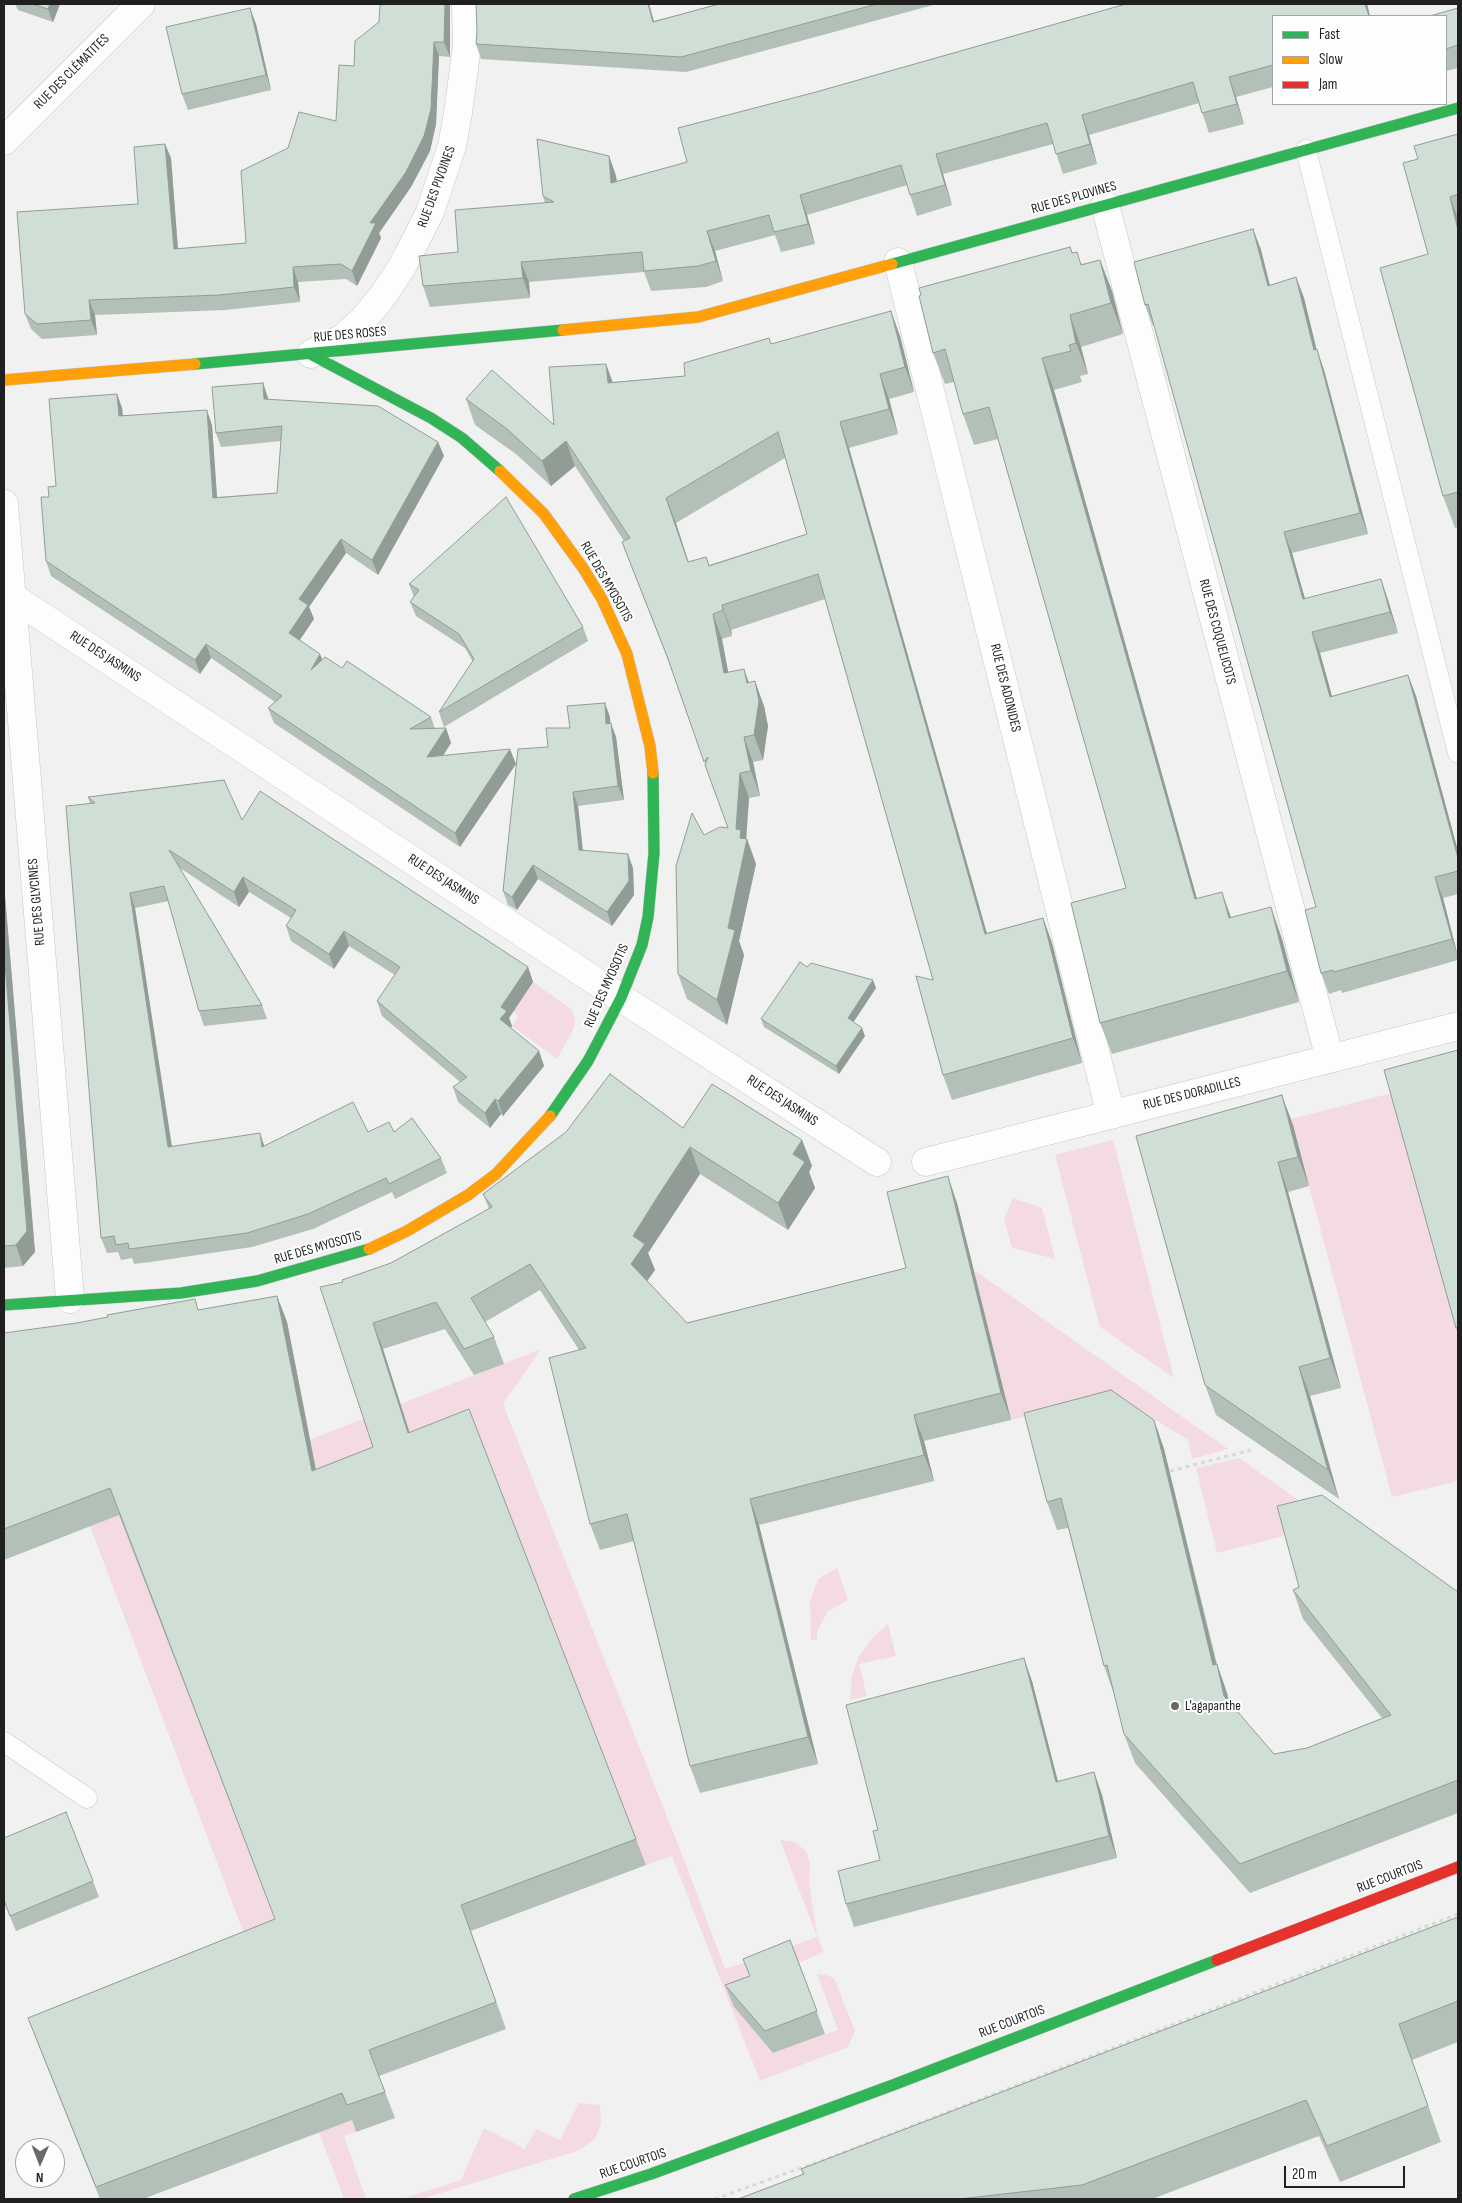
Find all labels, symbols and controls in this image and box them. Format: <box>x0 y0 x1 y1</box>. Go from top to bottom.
legend <box>1272 15 1447 105</box>
text: Fast <box>1319 25 1340 44</box>
street label: RUE DES CLÉMATITES <box>31 31 113 113</box>
text: Slow <box>1319 50 1343 69</box>
text: Jam <box>1319 75 1337 94</box>
street label: RUE DES PIVOINES <box>414 144 460 230</box>
street label: RUE DES PLOVINES <box>1029 178 1119 218</box>
street label: RUE DES ROSES <box>313 323 387 347</box>
street label: RUE DES MYOSOTIS <box>576 539 636 625</box>
street label: RUE DES COQUELICOTS <box>1195 577 1239 687</box>
street label: RUE DES JASMINS <box>66 628 144 686</box>
street label: RUE DES ADONIDES <box>986 642 1024 734</box>
street label: RUE DES JASMINS <box>404 851 482 909</box>
street label: RUE DES GLYCINES <box>25 858 49 946</box>
street label: RUE DES MYOSOTIS <box>581 941 633 1031</box>
street label: RUE DES JASMINS <box>743 1072 821 1130</box>
street label: RUE DES DORADILLES <box>1141 1074 1243 1114</box>
street label: RUE DES MYOSOTIS <box>272 1228 364 1268</box>
place label: L'agapanthe <box>1185 1698 1241 1714</box>
marker: L'agapanthe <box>1169 1700 1181 1712</box>
street label: RUE COURTOIS <box>1355 1857 1425 1897</box>
street label: RUE COURTOIS <box>977 2002 1047 2042</box>
north arrow <box>15 2138 65 2188</box>
street label: RUE COURTOIS <box>598 2145 668 2183</box>
scale bar <box>1287 2156 1408 2188</box>
text: 20 m <box>1292 2165 1317 2184</box>
text: N <box>36 2169 44 2186</box>

